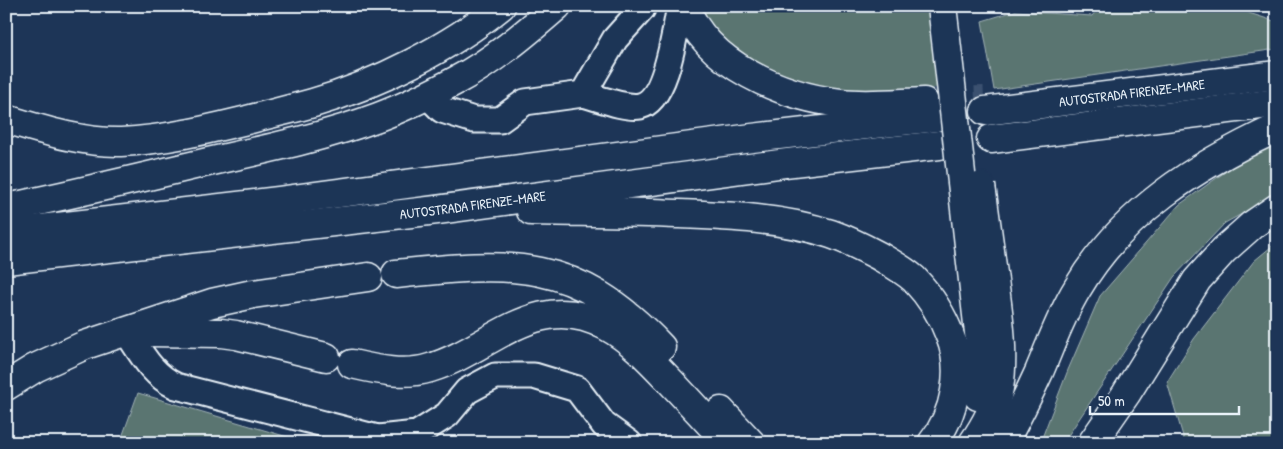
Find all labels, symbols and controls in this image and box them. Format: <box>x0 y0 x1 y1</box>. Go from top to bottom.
street label: AUTOSTRADA FIRENZE-MARE <box>1058 74 1206 111</box>
street label: AUTOSTRADA FIRENZE-MARE <box>399 185 547 223</box>
scale bar <box>1090 384 1239 416</box>
text: 50 m <box>1098 390 1125 411</box>

